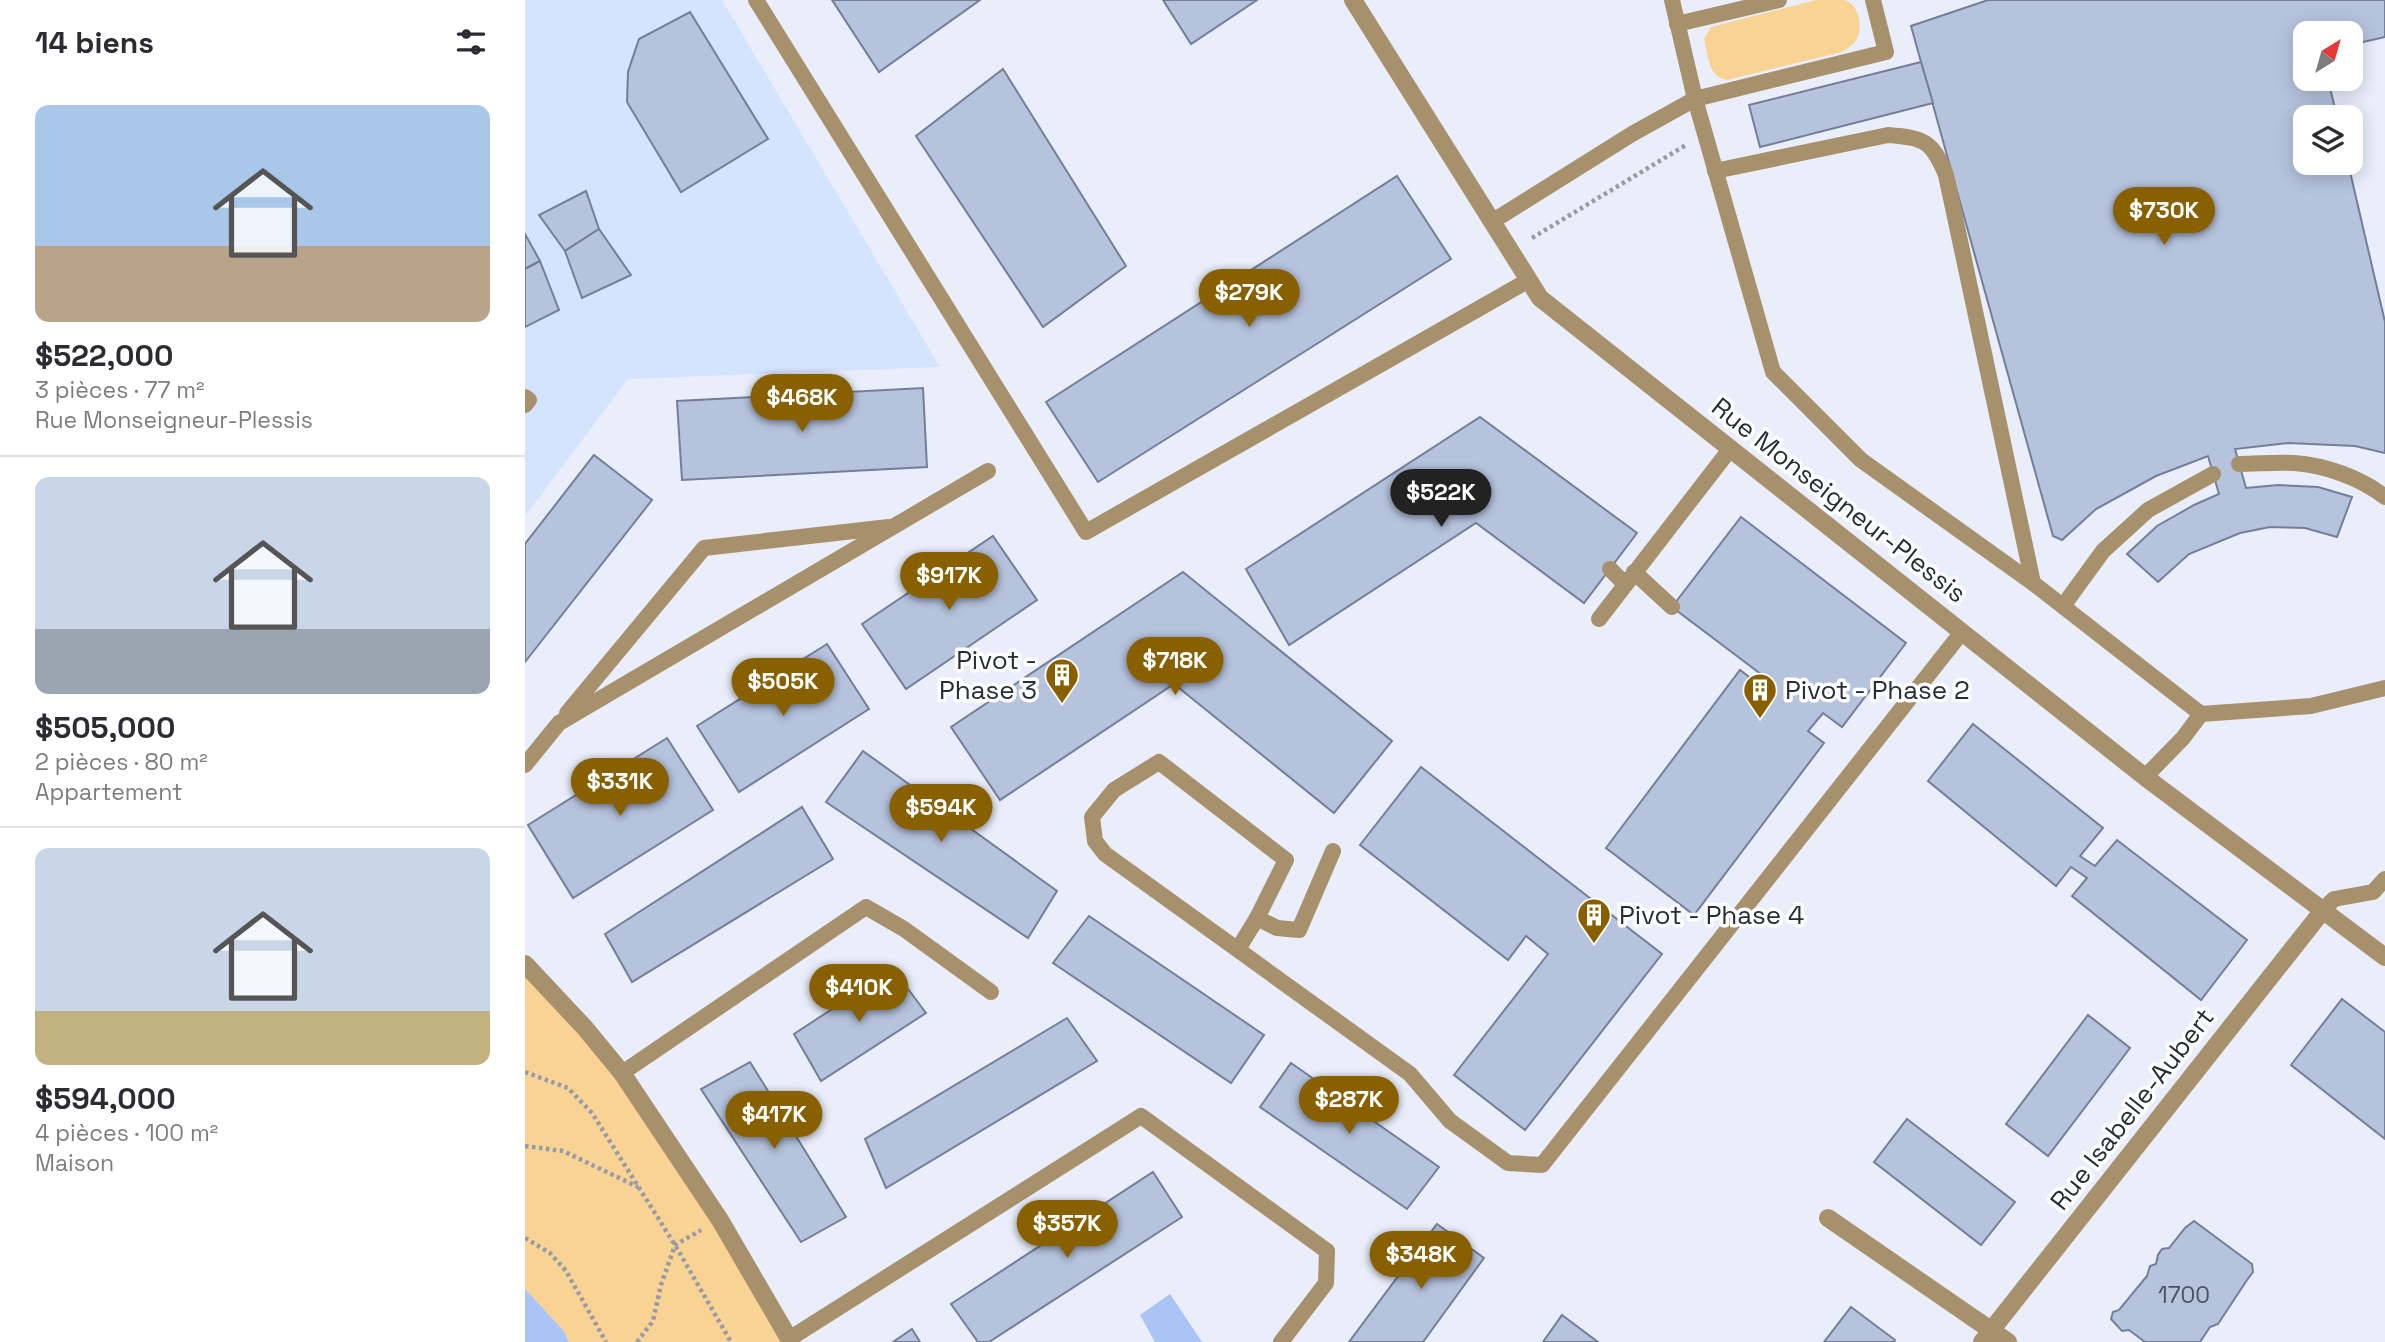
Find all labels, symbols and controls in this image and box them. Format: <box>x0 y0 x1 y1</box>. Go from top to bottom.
north arrow <box>2293 21 2363 91</box>
map controls <box>2293 21 2363 175</box>
text: 14 biens <box>35 23 154 62</box>
icon: filters <box>452 23 490 61</box>
button: layers <box>2293 105 2363 175</box>
icon: home <box>200 150 326 276</box>
pin: $730K <box>2115 188 2213 247</box>
text: $730K <box>2129 195 2199 225</box>
pin: $279K <box>1200 270 1298 329</box>
text: $279K <box>1215 277 1283 307</box>
text: $522,000 <box>35 336 173 375</box>
pin: $468K <box>753 374 851 434</box>
text: 3 pièces · 77 m² <box>35 375 205 405</box>
text: $468K <box>767 382 837 412</box>
street label: Rue Monseigneur-Plessis <box>1705 390 1973 610</box>
text: Rue Monseigneur-Plessis <box>35 405 313 435</box>
pin: $522K <box>1392 470 1490 529</box>
text: $522K <box>1406 477 1476 507</box>
icon: home <box>200 522 326 648</box>
pin: $917K <box>900 552 998 612</box>
text: $917K <box>916 560 982 590</box>
pin: $718K <box>1126 638 1224 697</box>
place label: Pivot - Phase 3 <box>939 643 1037 707</box>
text: $718K <box>1142 645 1208 675</box>
building icon: Pivot - Phase 3 <box>1043 656 1081 705</box>
pin: $505K <box>734 658 832 718</box>
text: $505K <box>748 666 818 696</box>
building icon: Pivot - Phase 2 <box>1741 671 1779 720</box>
place label: Pivot - Phase 2 <box>1785 673 1970 707</box>
text: $505,000 <box>35 708 175 747</box>
text: 2 pièces · 80 m² <box>35 747 208 777</box>
pin: $331K <box>571 758 669 818</box>
text: $331K <box>587 766 653 796</box>
text: Appartement <box>35 777 183 807</box>
pin: $594K <box>892 784 990 844</box>
text: $594K <box>906 792 976 822</box>
icon: home <box>200 893 326 1019</box>
building icon: Pivot - Phase 4 <box>1575 896 1613 945</box>
place label: Pivot - Phase 4 <box>1619 898 1804 932</box>
pin: $410K <box>810 964 908 1024</box>
text: $410K <box>825 972 893 1002</box>
street label: Rue Isabelle-Aubert <box>2042 1001 2222 1217</box>
pin: $287K <box>1300 1076 1398 1136</box>
text: $594,000 <box>35 1079 176 1118</box>
text: $287K <box>1315 1084 1383 1114</box>
pin: $417K <box>725 1092 823 1151</box>
text: $417K <box>741 1099 807 1129</box>
text: 4 pièces · 100 m² <box>35 1118 218 1148</box>
text: Maison <box>35 1148 114 1178</box>
pin: $357K <box>1018 1200 1116 1260</box>
text: $357K <box>1033 1208 1101 1238</box>
pin: $348K <box>1372 1232 1470 1291</box>
text: $348K <box>1386 1239 1456 1269</box>
house number: 1700 <box>2158 1280 2210 1310</box>

